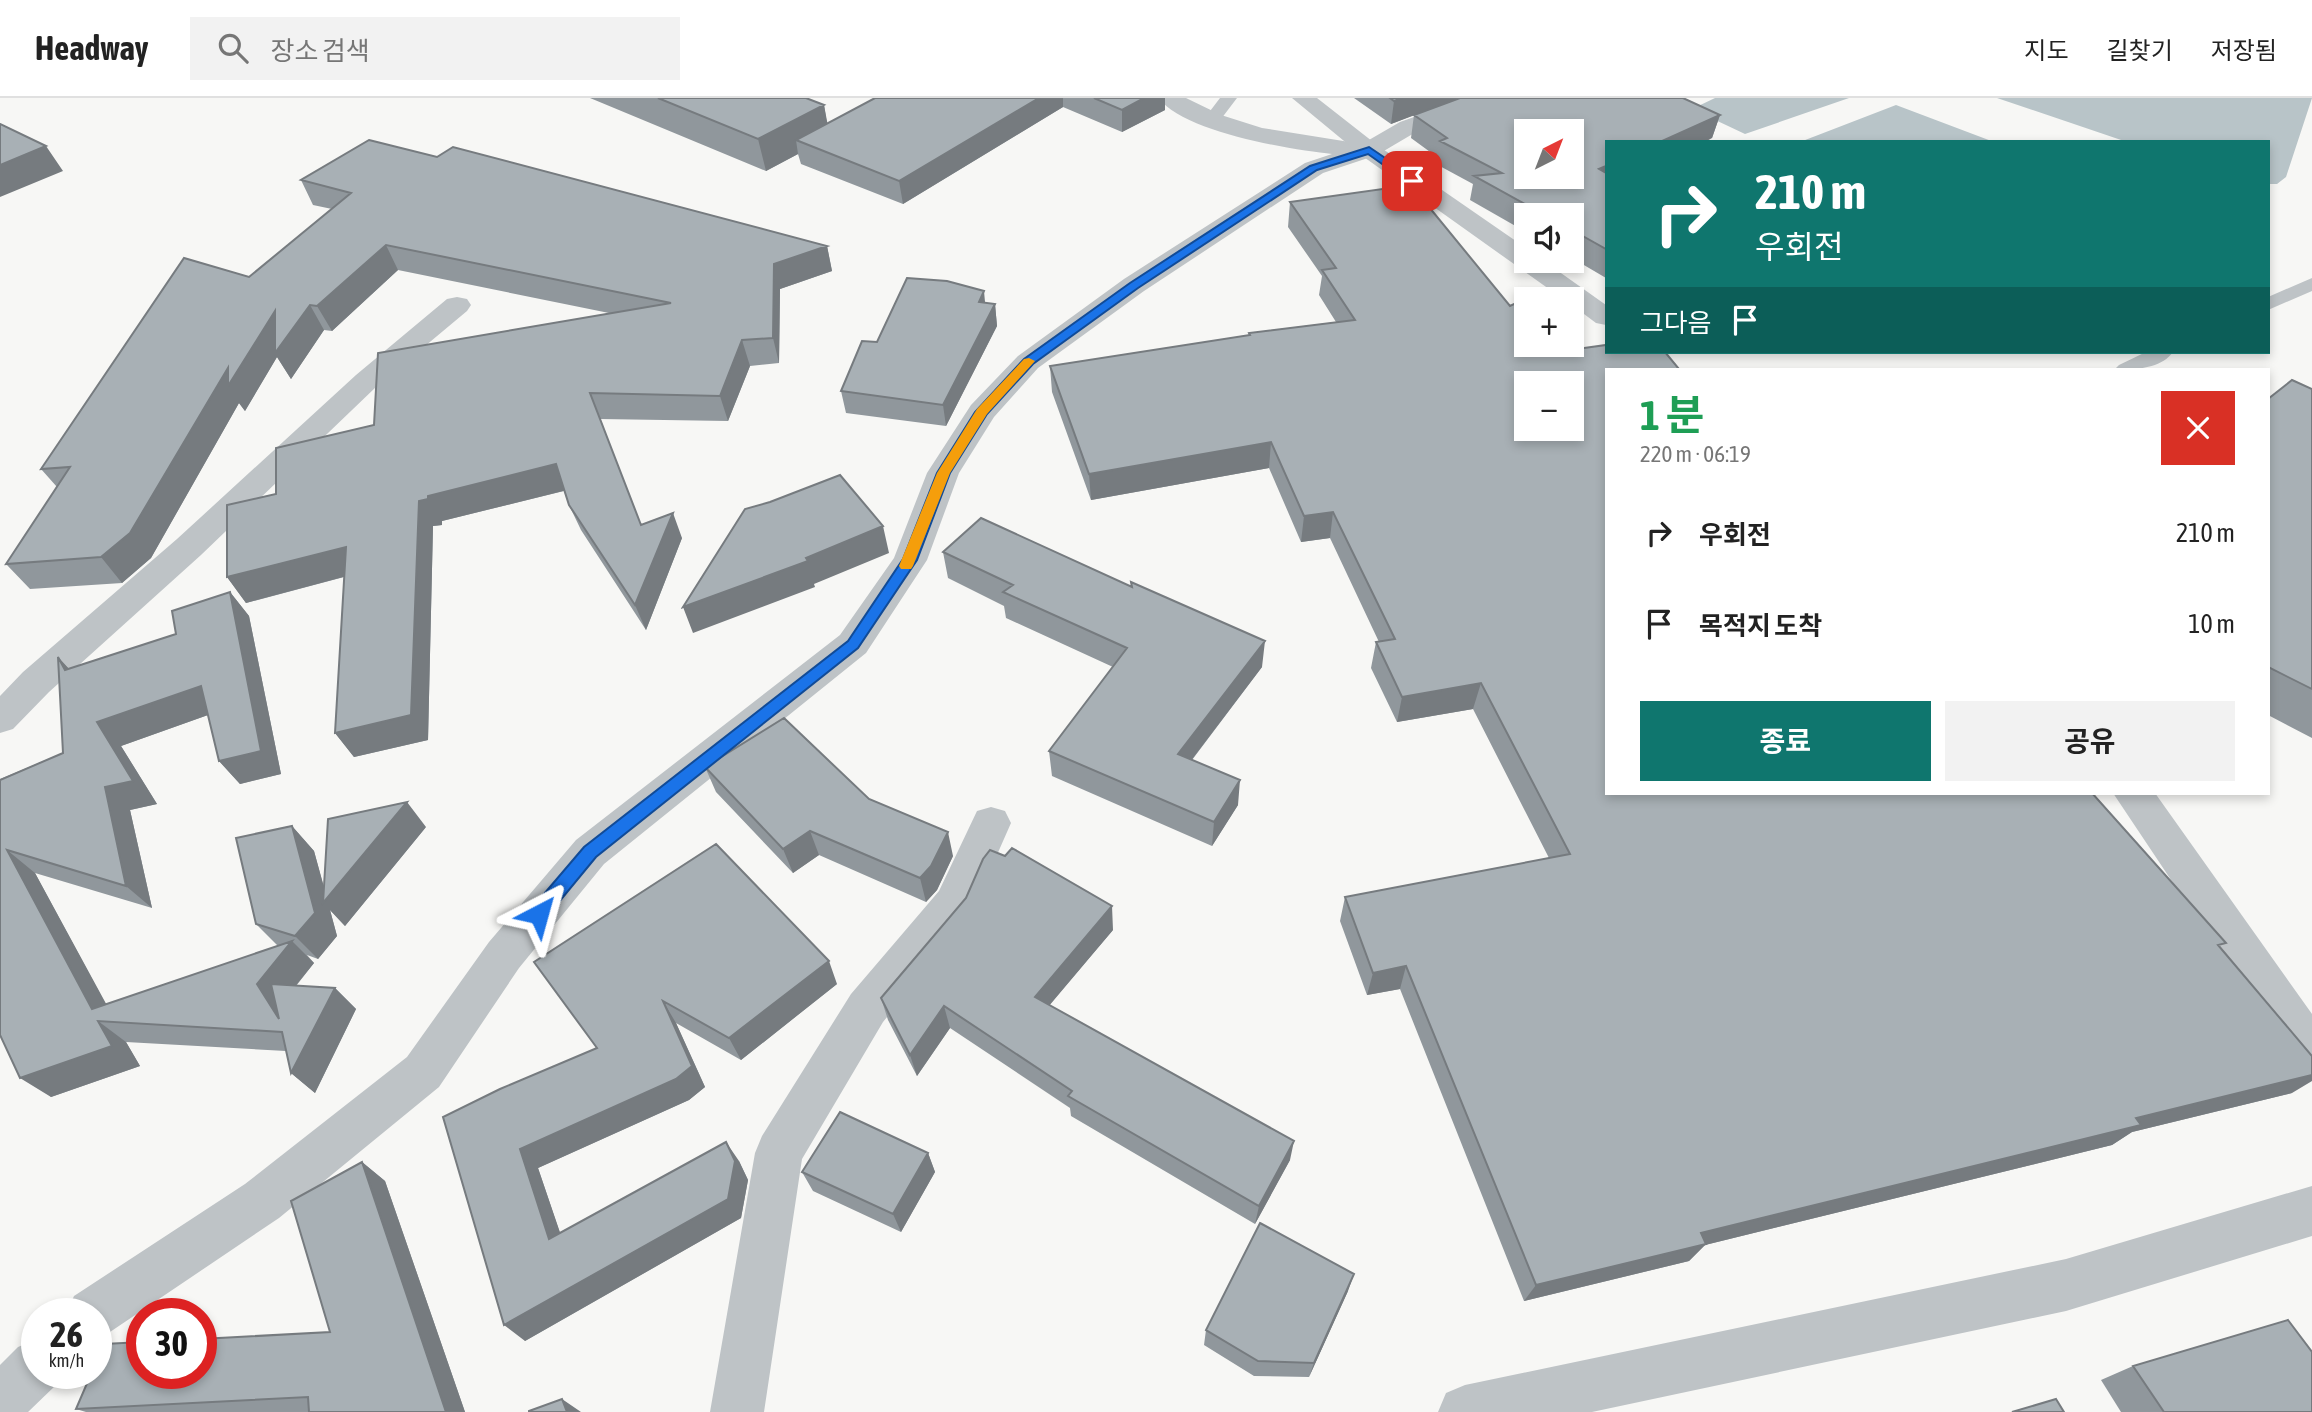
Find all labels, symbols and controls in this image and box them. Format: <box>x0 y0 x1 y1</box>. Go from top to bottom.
search box <box>190 17 680 80</box>
text: Headway <box>35 29 148 67</box>
icon: search <box>214 29 252 67</box>
text: 장소 검색 <box>270 36 370 66</box>
text: 지도 <box>2024 37 2069 64</box>
text: 길찾기 <box>2107 37 2173 64</box>
text: 저장됨 <box>2211 37 2277 64</box>
north arrow <box>1514 119 1584 189</box>
map controls <box>1514 119 1584 441</box>
pin <box>1382 151 1442 211</box>
icon: arrive <box>1393 162 1431 200</box>
text: 210 m <box>1755 163 1866 219</box>
icon: right <box>1640 168 1731 259</box>
button: sound <box>1514 203 1584 273</box>
text: 우회전 <box>1755 228 1843 265</box>
button: + <box>1514 287 1584 357</box>
icon: arrive <box>1726 301 1764 339</box>
text: 그다음 <box>1640 308 1712 338</box>
button: − <box>1514 371 1584 441</box>
text: 1 분 <box>1640 391 1704 439</box>
button: close <box>2161 391 2235 465</box>
text: 220 m · 06:19 <box>1640 441 1751 467</box>
icon: right <box>1640 514 1678 552</box>
text: 210 m <box>2176 518 2235 548</box>
text: 우회전 <box>1699 520 1771 550</box>
icon: arrive <box>1640 605 1678 643</box>
text: 10 m <box>2188 609 2235 639</box>
text: 목적지 도착 <box>1699 611 1822 641</box>
button: 종료 <box>1640 701 1931 781</box>
button: 공유 <box>1945 701 2235 781</box>
position arrow <box>502 877 576 951</box>
speed limit sign: 30 <box>126 1298 217 1389</box>
text: 26 <box>50 1314 83 1354</box>
text: km/h <box>49 1350 84 1371</box>

